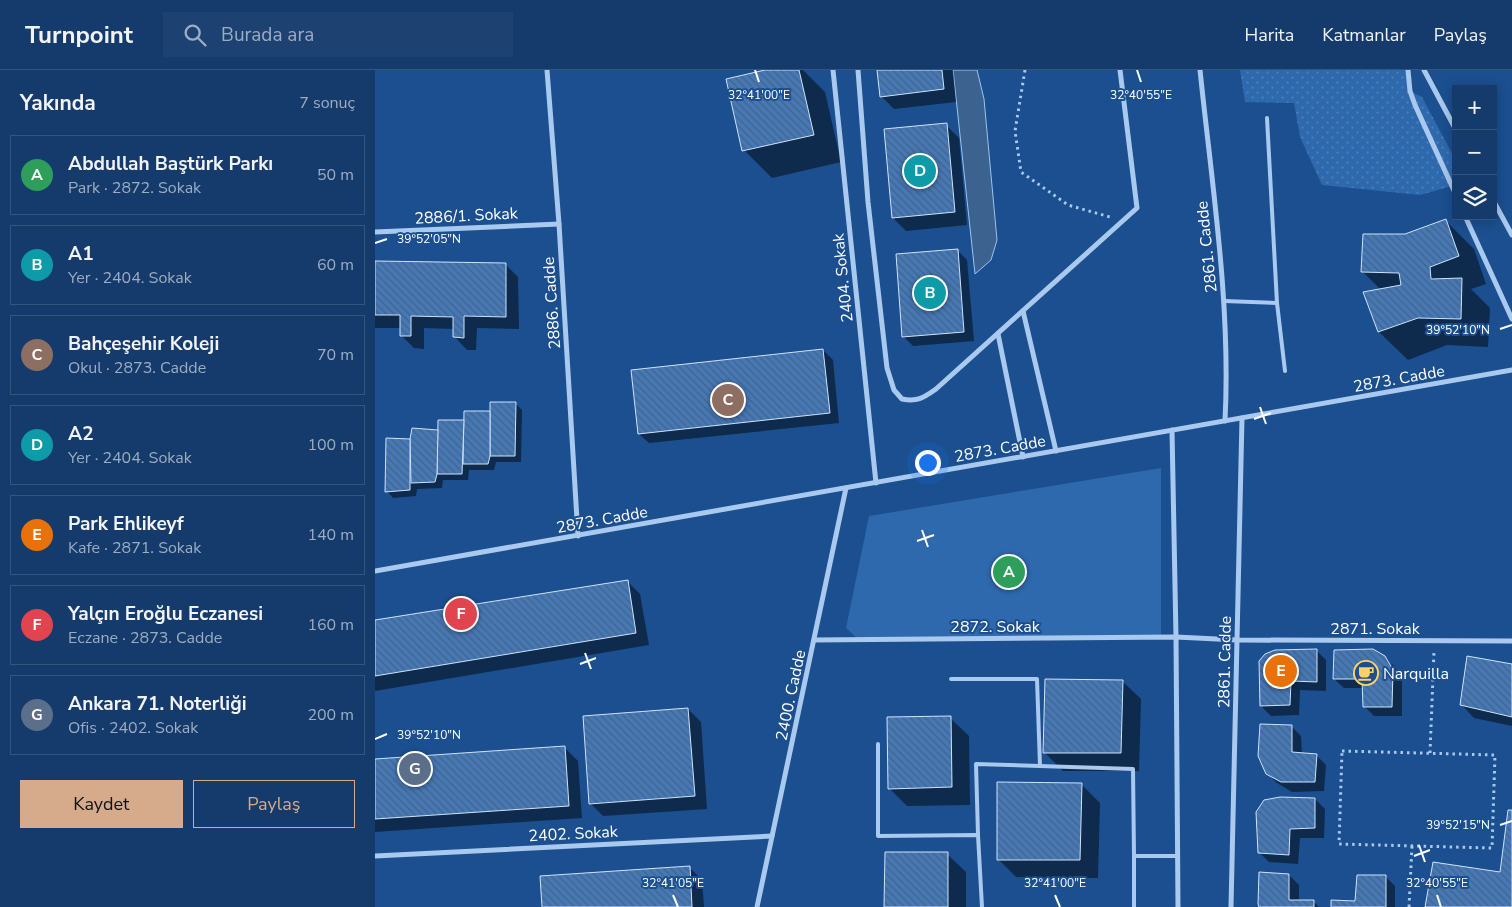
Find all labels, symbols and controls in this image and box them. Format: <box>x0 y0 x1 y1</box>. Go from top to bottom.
search box <box>163 12 513 57</box>
text: Turnpoint <box>25 19 133 51</box>
icon: search <box>181 21 209 49</box>
text: Burada ara <box>221 22 314 48</box>
text: Harita <box>1245 23 1294 47</box>
text: Katmanlar <box>1322 23 1406 47</box>
text: Paylaş <box>1434 23 1487 47</box>
map controls <box>1452 85 1497 220</box>
button: + <box>1452 85 1497 130</box>
text: 32°41'00"E <box>728 87 790 103</box>
text: 32°40'55"E <box>1110 87 1172 103</box>
text: Yakında <box>20 89 96 117</box>
text: 7 sonuç <box>299 92 355 114</box>
button: − <box>1452 130 1497 175</box>
text: Abdullah Baştürk Parkı <box>68 151 273 177</box>
pin: D <box>904 152 936 190</box>
text: A <box>31 164 43 186</box>
text: 50 m <box>317 164 354 186</box>
button: layers <box>1452 175 1497 220</box>
text: Park · 2872. Sokak <box>68 177 201 199</box>
street label: 2861. Cadde <box>1191 200 1223 294</box>
street label: 2886/1. Sokak <box>414 202 519 230</box>
text: 39°52'05"N <box>397 231 461 247</box>
street label: 2404. Sokak <box>827 231 859 323</box>
text: A1 <box>68 241 94 267</box>
text: B <box>31 254 43 276</box>
text: 60 m <box>317 254 354 276</box>
street label: 2886. Cadde <box>538 256 566 350</box>
text: Yer · 2404. Sokak <box>68 267 192 289</box>
pin: B <box>914 274 946 312</box>
text: 39°52'10"N <box>1426 322 1490 338</box>
text: Bahçeşehir Koleji <box>68 331 219 357</box>
text: C <box>32 344 42 366</box>
text: 70 m <box>317 344 354 366</box>
text: Okul · 2873. Cadde <box>68 357 206 379</box>
street label: 2873. Cadde <box>1352 360 1447 398</box>
pin: C <box>712 381 744 419</box>
text: A2 <box>68 421 94 447</box>
street label: 2873. Cadde <box>953 430 1048 468</box>
text: D <box>31 434 43 456</box>
text: 100 m <box>307 434 354 456</box>
text: Yer · 2404. Sokak <box>68 447 192 469</box>
your location <box>915 450 941 476</box>
street label: 2873. Cadde <box>555 501 650 539</box>
text: Park Ehlikeyf <box>68 511 184 537</box>
text: E <box>32 524 42 546</box>
text: 140 m <box>307 524 354 546</box>
text: Kafe · 2871. Sokak <box>68 537 201 559</box>
pin: A <box>993 553 1025 591</box>
pin: F <box>445 595 477 633</box>
text: Yalçın Eroğlu Eczanesi <box>68 601 263 627</box>
text: F <box>33 614 42 636</box>
text: 160 m <box>307 614 354 636</box>
street label: 2872. Sokak <box>950 616 1041 638</box>
street label: 2861. Cadde <box>1213 616 1237 708</box>
street label: 2871. Sokak <box>1330 618 1421 640</box>
text: Eczane · 2873. Cadde <box>68 627 222 649</box>
street label: 2400. Cadde <box>771 648 811 743</box>
pin: E <box>1265 652 1297 690</box>
cafe icon: Narquilla <box>1353 660 1379 686</box>
place label: Narquilla <box>1383 663 1449 685</box>
text: Ankara 71. Noterliği <box>68 691 247 717</box>
text: G <box>31 704 43 726</box>
text: 200 m <box>307 704 354 726</box>
text: Ofis · 2402. Sokak <box>68 717 198 739</box>
text: 39°52'10"N <box>397 727 461 743</box>
pin: G <box>399 750 431 788</box>
button: Kaydet <box>20 780 183 828</box>
button: Paylaş <box>193 780 355 828</box>
text: 39°52'15"N <box>1426 817 1490 833</box>
street label: 2402. Sokak <box>528 821 619 847</box>
text: 32°41'05"E <box>642 875 704 891</box>
text: 32°41'00"E <box>1024 875 1086 891</box>
text: 32°40'55"E <box>1406 875 1468 891</box>

